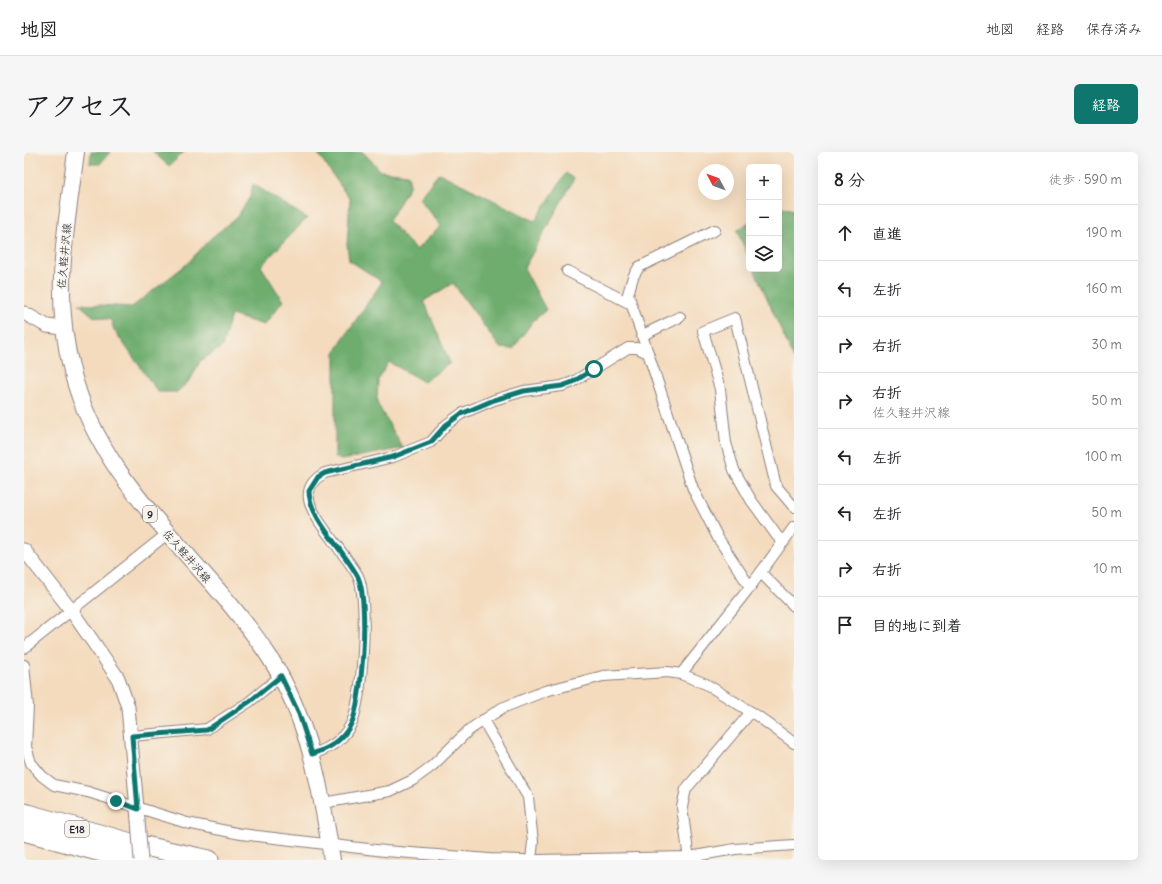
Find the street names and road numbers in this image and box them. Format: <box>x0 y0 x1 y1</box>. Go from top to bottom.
street label: 佐久軽井沢線 <box>54 223 74 289</box>
road number: 9 <box>143 506 157 522</box>
street label: 佐久軽井沢線 <box>160 527 214 585</box>
road number: E18 <box>65 821 89 837</box>

